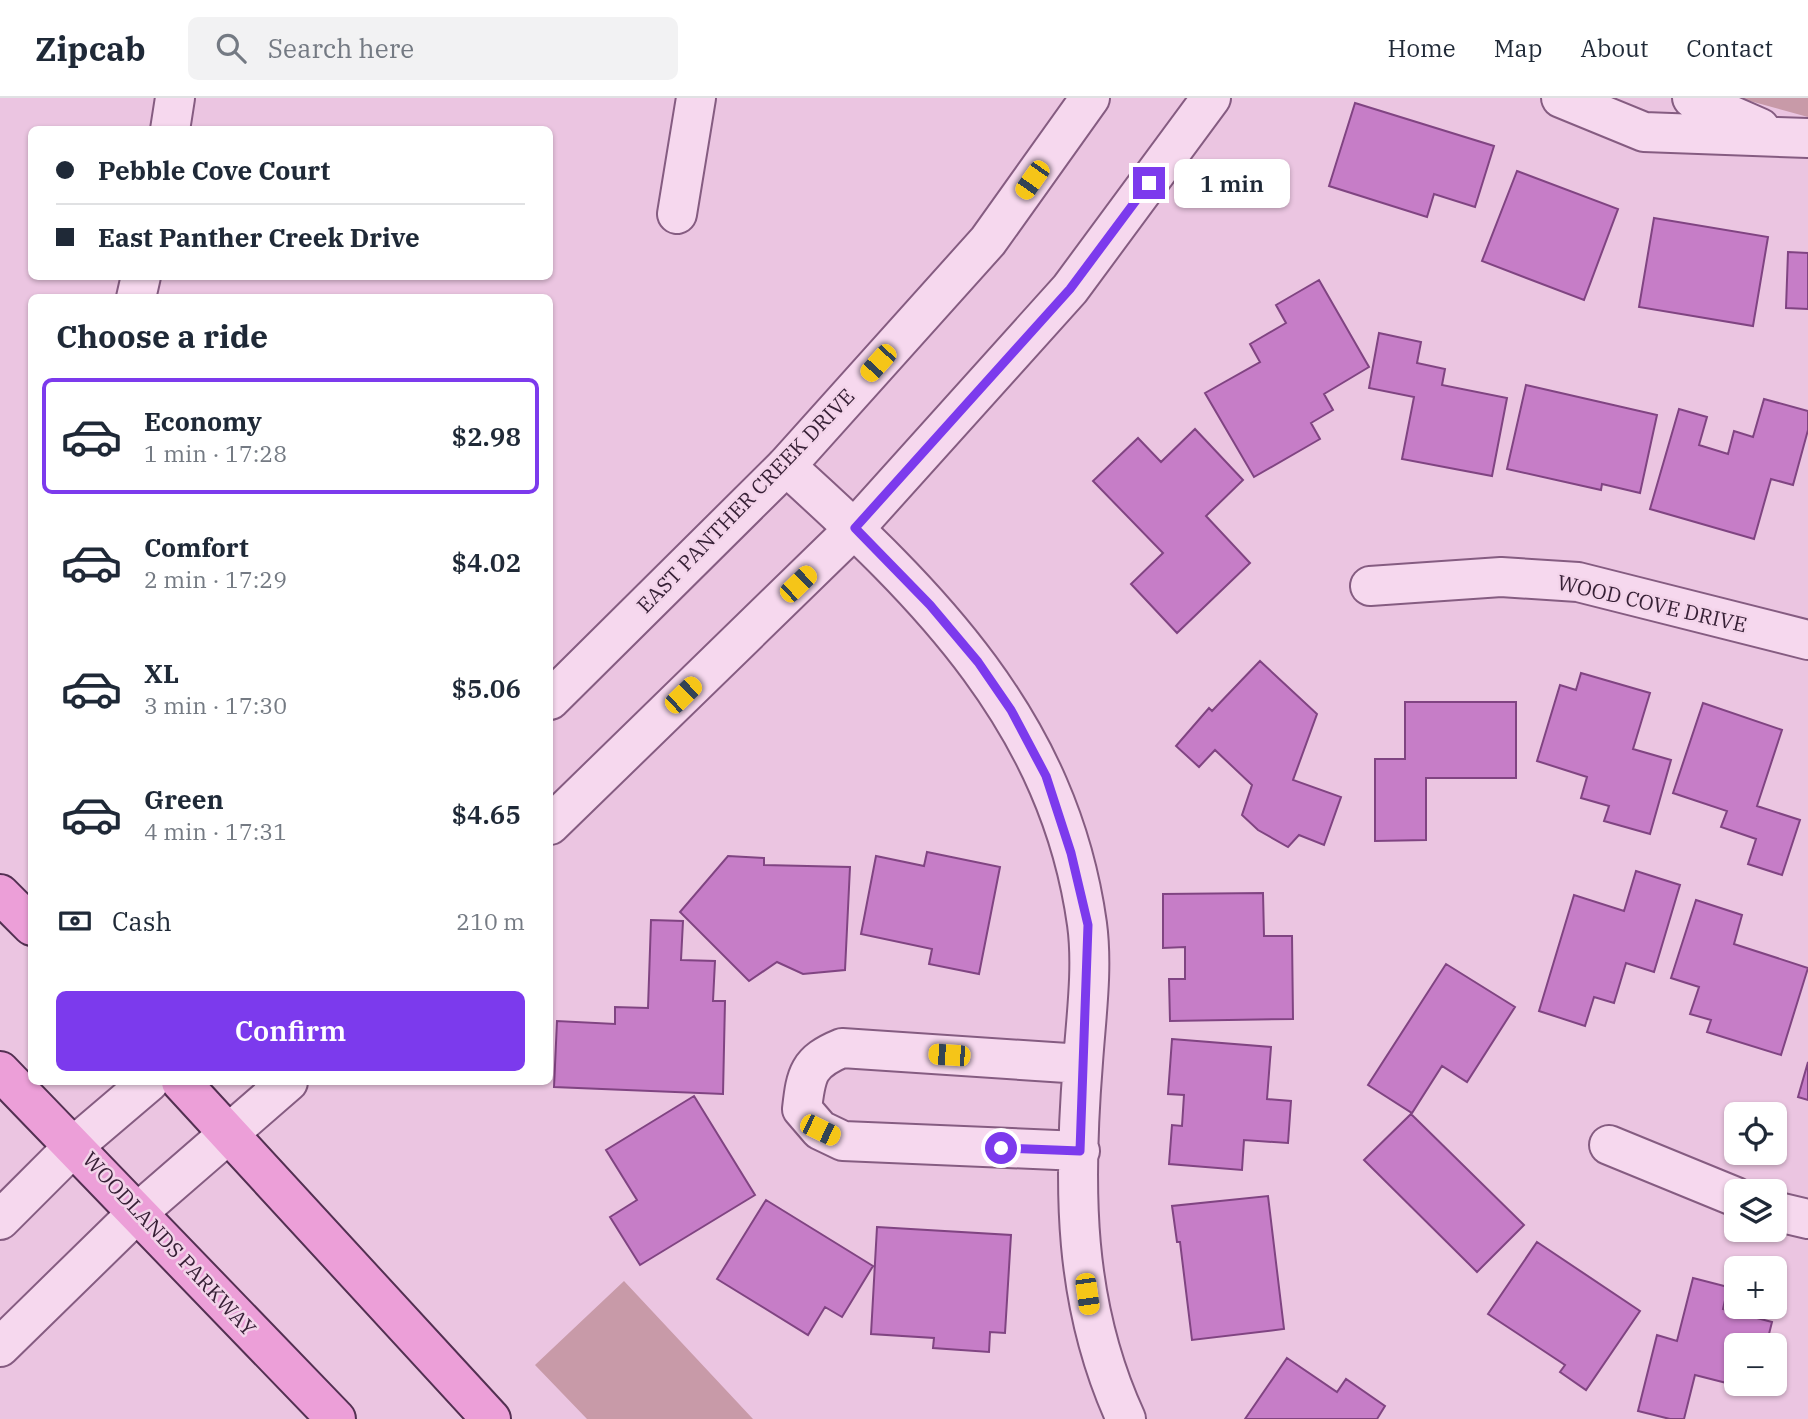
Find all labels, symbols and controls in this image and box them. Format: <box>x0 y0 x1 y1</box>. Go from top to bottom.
search box <box>188 17 678 80</box>
text: Zipcab <box>35 27 146 70</box>
icon: search <box>212 29 250 67</box>
text: Search here <box>268 31 414 65</box>
text: Home <box>1388 32 1456 64</box>
text: Map <box>1494 32 1542 64</box>
text: About <box>1580 32 1648 64</box>
text: Contact <box>1686 32 1773 64</box>
text: Pebble Cove Court <box>98 153 330 187</box>
car <box>1012 157 1053 203</box>
callout: 1 min <box>1174 158 1289 208</box>
route end <box>1133 167 1165 199</box>
text: 1 min <box>1200 168 1264 198</box>
text: East Panther Creek Drive <box>98 220 420 254</box>
text: Choose a ride <box>56 315 268 357</box>
car <box>857 340 900 386</box>
street label: EAST PANTHER CREEK DRIVE <box>630 382 860 619</box>
text: Economy <box>144 404 262 438</box>
icon: car <box>60 405 123 468</box>
text: $2.98 <box>452 419 521 453</box>
text: 1 min · 17:28 <box>144 438 287 468</box>
text: Comfort <box>144 530 249 564</box>
icon: car <box>60 531 123 594</box>
text: $4.02 <box>452 545 521 579</box>
car <box>776 562 821 606</box>
text: 2 min · 17:29 <box>144 564 287 594</box>
street label: WOOD COVE DRIVE <box>1555 568 1750 638</box>
text: XL <box>144 656 179 690</box>
icon: car <box>60 657 123 720</box>
text: $5.06 <box>452 671 521 705</box>
car <box>661 673 706 717</box>
text: 3 min · 17:30 <box>144 690 287 720</box>
text: Green <box>144 782 224 816</box>
icon: car <box>60 783 123 846</box>
text: $4.65 <box>452 797 521 831</box>
text: 4 min · 17:31 <box>144 816 287 846</box>
icon: cash <box>56 902 94 940</box>
text: Cash <box>112 904 172 938</box>
text: 210 m <box>456 906 525 936</box>
button: Confirm <box>56 991 525 1071</box>
car <box>928 1043 971 1067</box>
map controls <box>1724 1102 1787 1396</box>
button: locate <box>1724 1102 1787 1165</box>
car <box>797 1111 844 1149</box>
route start <box>985 1132 1017 1164</box>
street label: WOODLANDS PARKWAY <box>77 1145 263 1341</box>
button: layers <box>1724 1179 1787 1242</box>
button: + <box>1724 1256 1787 1319</box>
car <box>1074 1272 1101 1316</box>
button: − <box>1724 1333 1787 1396</box>

